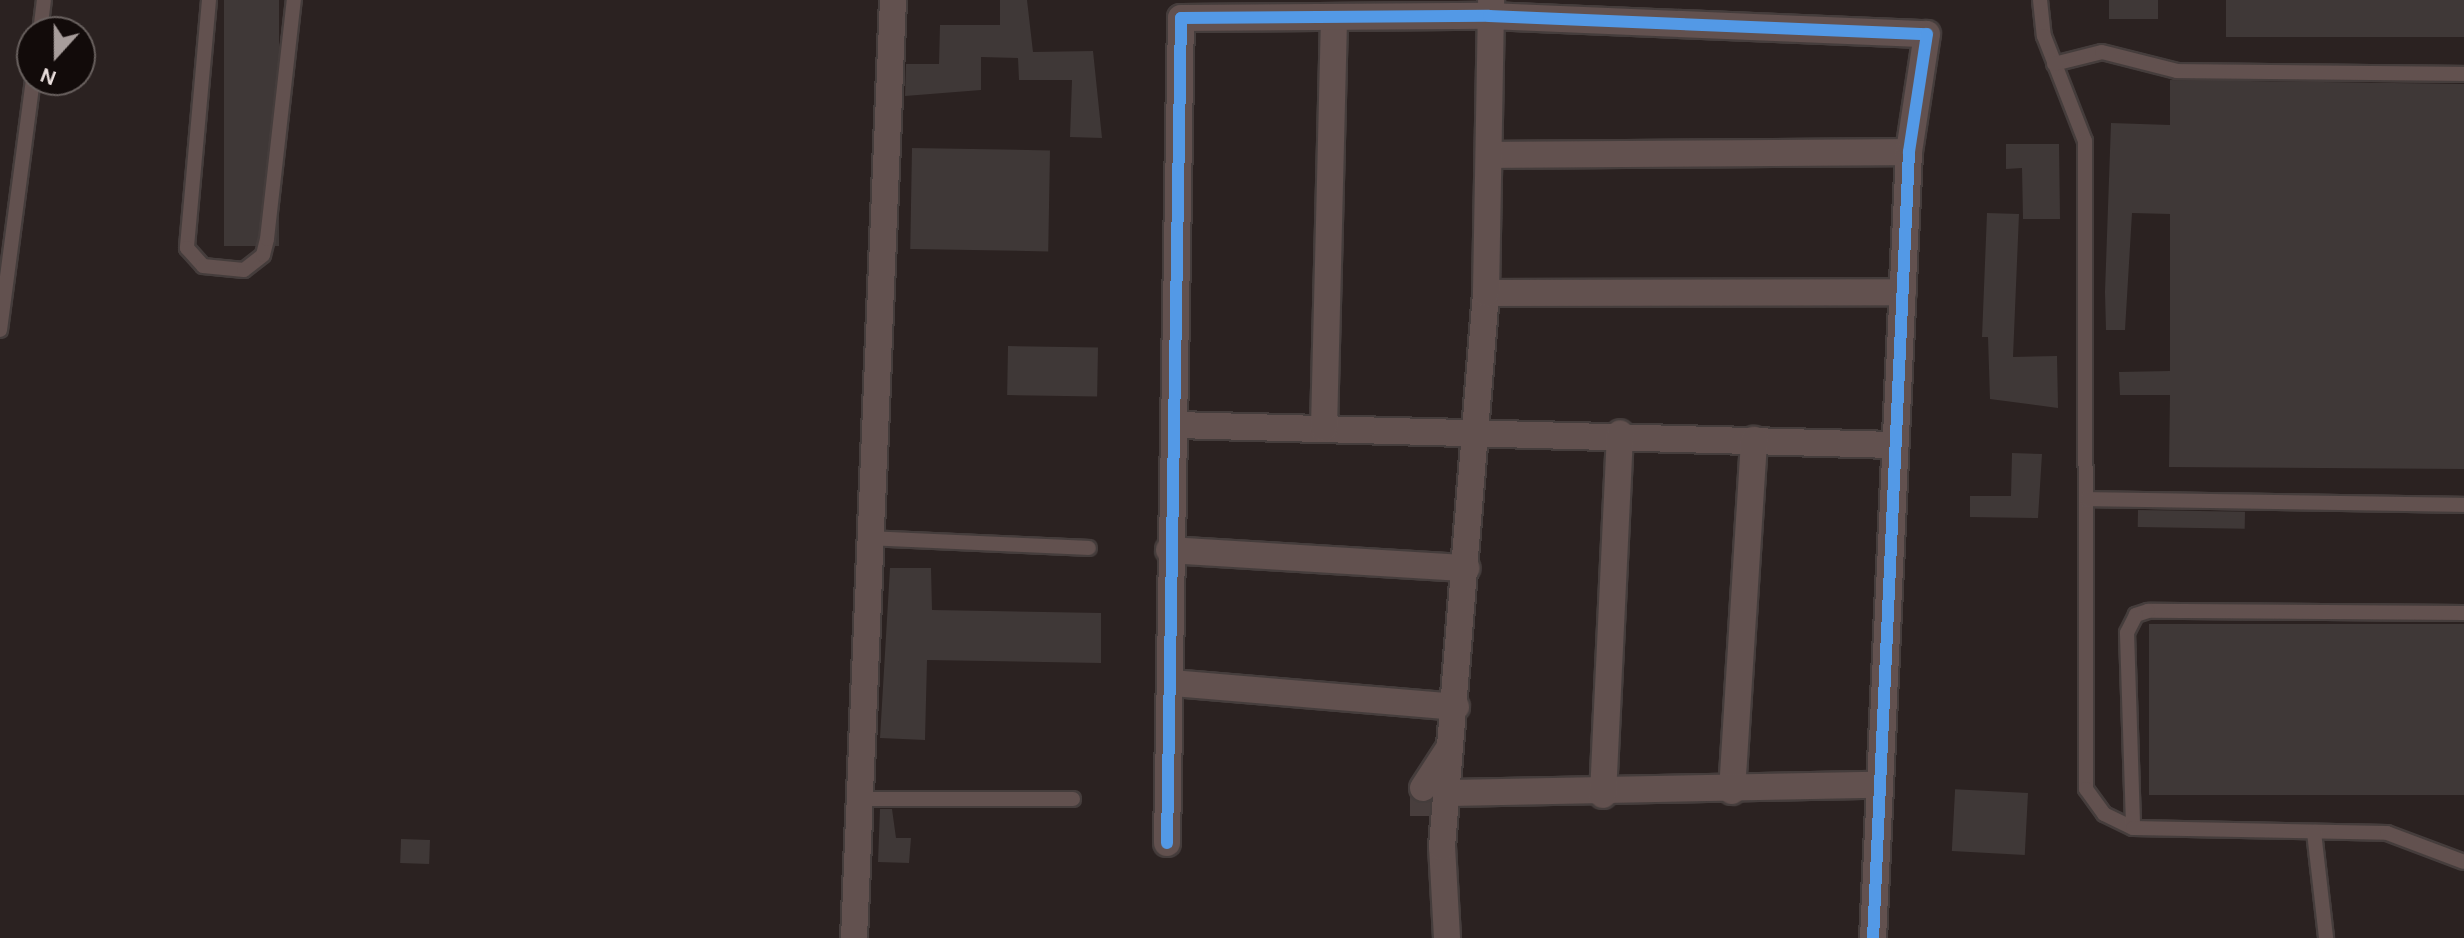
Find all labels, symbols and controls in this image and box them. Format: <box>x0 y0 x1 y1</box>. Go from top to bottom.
north arrow <box>16 16 96 96</box>
text: N <box>36 62 60 92</box>

